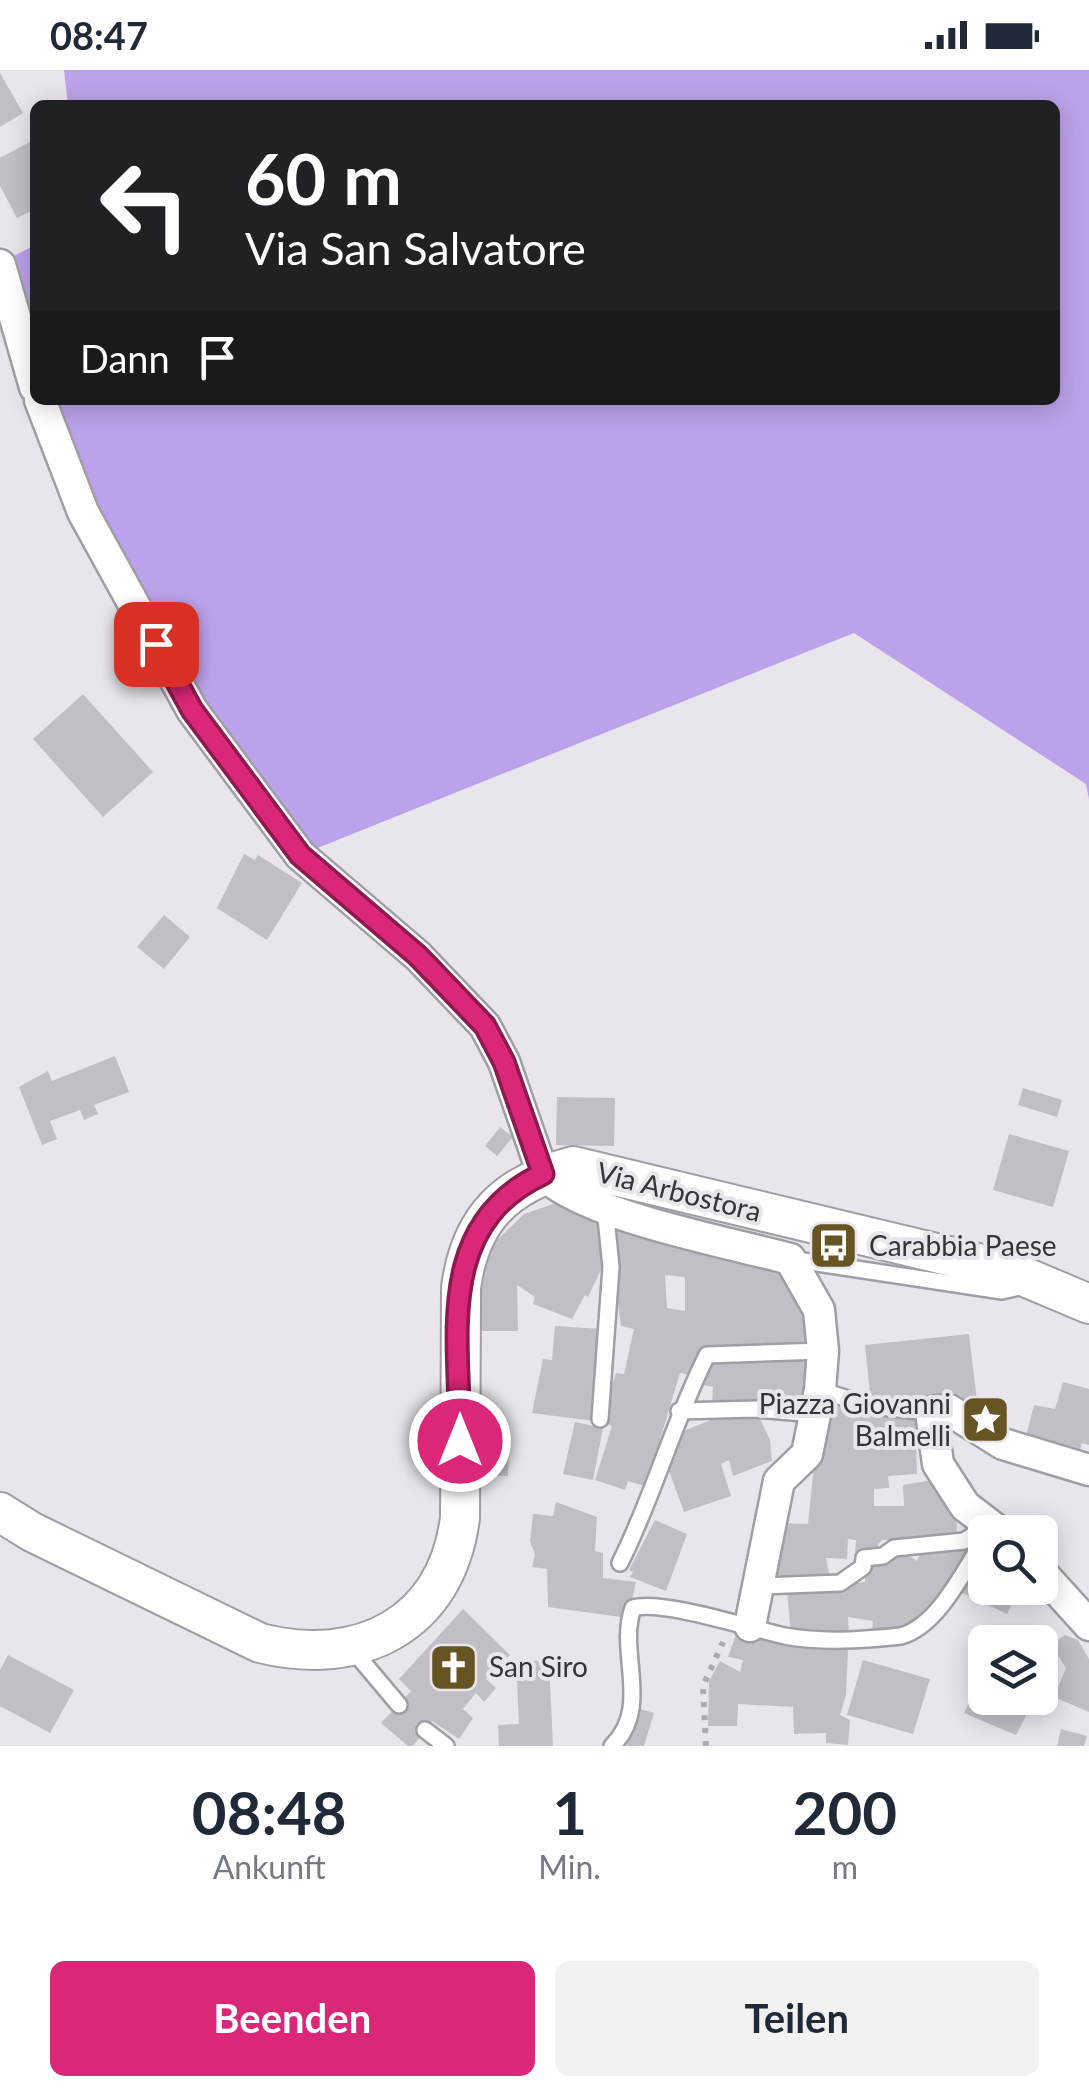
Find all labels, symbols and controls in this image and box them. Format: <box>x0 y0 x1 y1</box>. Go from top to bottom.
text: 08:47 <box>50 12 148 58</box>
text: 60 m <box>245 136 402 220</box>
icon: left <box>80 140 210 270</box>
text: Via San Salvatore <box>245 221 586 275</box>
icon: arrive <box>190 330 245 385</box>
text: Dann <box>80 335 170 381</box>
pin <box>114 602 199 687</box>
icon: arrive <box>129 617 184 672</box>
street label: Via Arbostora <box>593 1154 765 1228</box>
bus stop icon: Carabbia Paese <box>808 1220 860 1272</box>
place label: Carabbia Paese <box>869 1228 1057 1262</box>
place label: Piazza Giovanni Balmelli <box>759 1386 951 1452</box>
position arrow <box>408 1389 512 1493</box>
place icon: Piazza Giovanni Balmelli <box>960 1394 1012 1446</box>
map controls <box>968 1515 1058 1715</box>
button: search <box>968 1515 1058 1605</box>
button: layers <box>968 1625 1058 1715</box>
church icon: San Siro <box>428 1641 480 1693</box>
place label: San Siro <box>489 1649 588 1683</box>
text: 08:48 <box>192 1776 347 1848</box>
text: 1 <box>552 1776 587 1848</box>
text: 200 <box>793 1776 897 1848</box>
text: Ankunft <box>213 1847 326 1886</box>
text: Min. <box>538 1847 601 1886</box>
text: m <box>832 1847 858 1886</box>
button: Beenden <box>50 1961 535 2076</box>
button: Teilen <box>555 1961 1039 2076</box>

